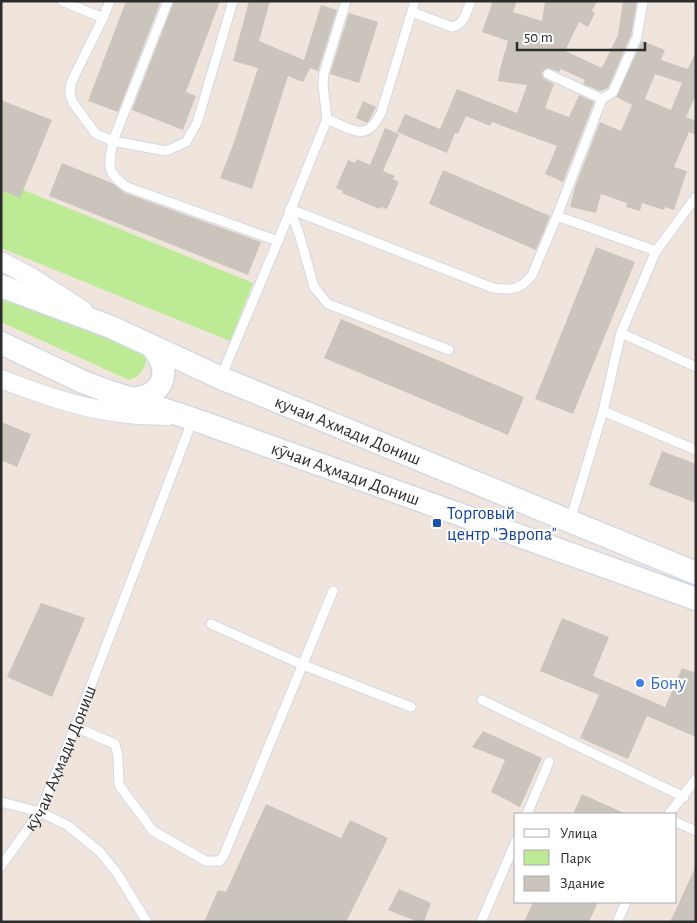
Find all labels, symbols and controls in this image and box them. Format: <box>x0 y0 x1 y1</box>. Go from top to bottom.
scale bar <box>517 20 644 52</box>
text: 50 m <box>524 30 553 45</box>
street label: кучаи Ахмади Дониш <box>272 393 423 469</box>
street label: кӯчаи Аҳмади Дониш <box>269 440 422 509</box>
place label: Торговый центр "Эвропа" <box>447 505 557 544</box>
marker: Торговый центр "Эвропа" <box>431 517 443 529</box>
place label: Бону <box>650 675 686 693</box>
marker: Бону <box>634 677 646 689</box>
street label: кӯчаи Аҳмади Дониш <box>21 683 100 835</box>
legend <box>514 813 677 903</box>
text: Улица <box>560 826 597 841</box>
text: Парк <box>560 851 591 866</box>
text: Здание <box>560 876 605 891</box>

